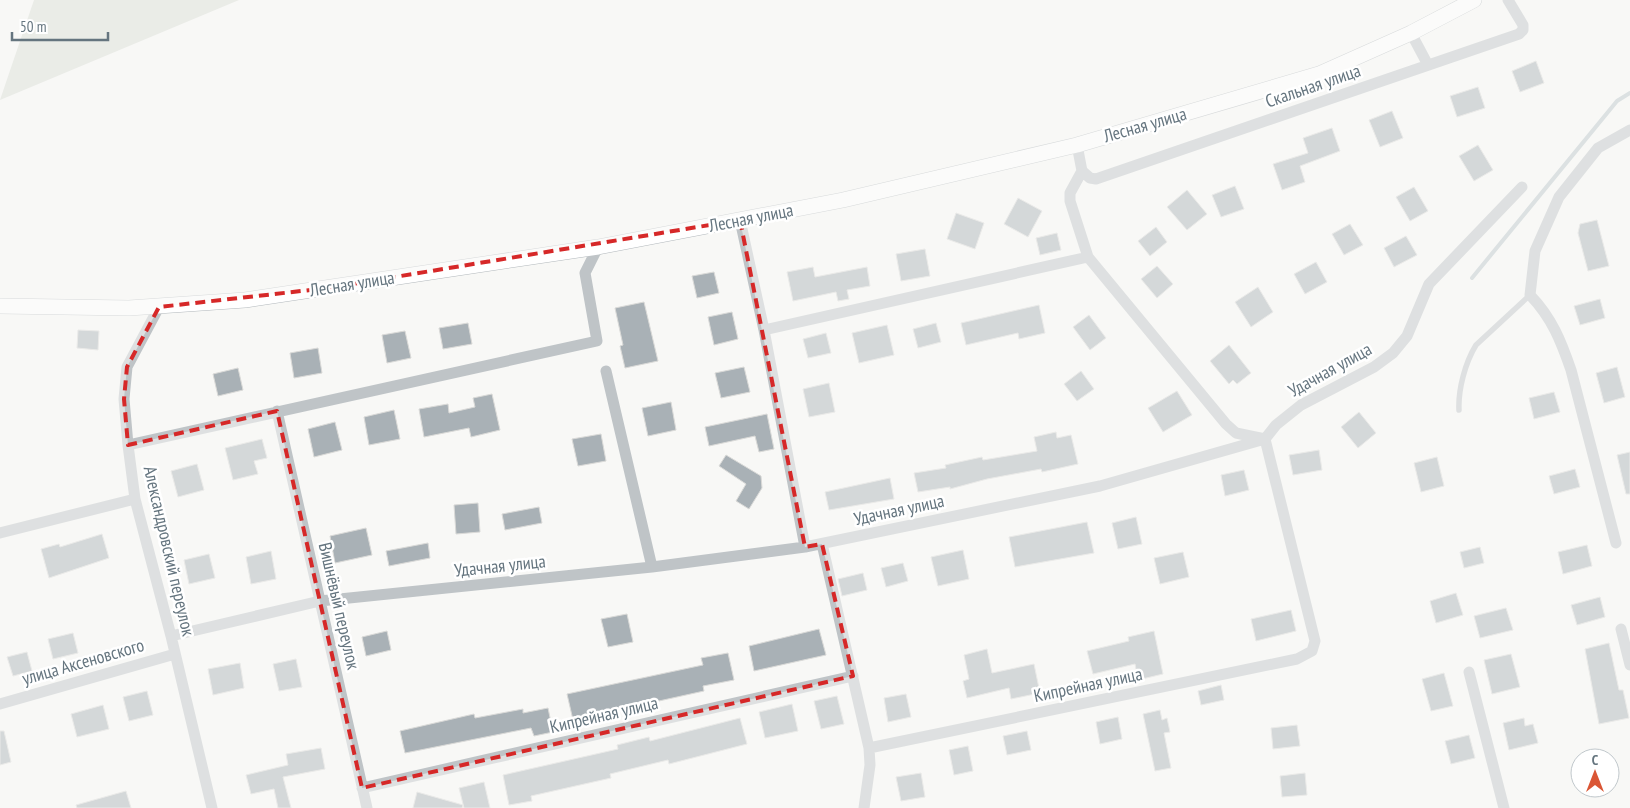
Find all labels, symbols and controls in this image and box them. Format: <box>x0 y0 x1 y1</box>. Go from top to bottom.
scale bar <box>12 10 109 42</box>
text: 50 m <box>20 17 46 36</box>
street label: Скальная улица <box>1262 59 1363 113</box>
street label: Лесная улица <box>1100 102 1189 148</box>
street label: Лесная улица <box>706 198 795 237</box>
street label: Лесная улица <box>307 265 396 302</box>
street label: Удачная улица <box>1284 337 1375 402</box>
street label: Александровский переулок <box>139 464 200 638</box>
street label: Удачная улица <box>852 489 946 530</box>
street label: Вишнёвый переулок <box>314 540 365 672</box>
street label: Удачная улица <box>453 549 547 582</box>
street label: улица Аксеновского <box>19 633 147 690</box>
street label: Кипрейная улица <box>1032 662 1144 707</box>
street label: Кипрейная улица <box>548 691 660 738</box>
north arrow <box>1570 748 1620 798</box>
text: С <box>1592 751 1599 769</box>

